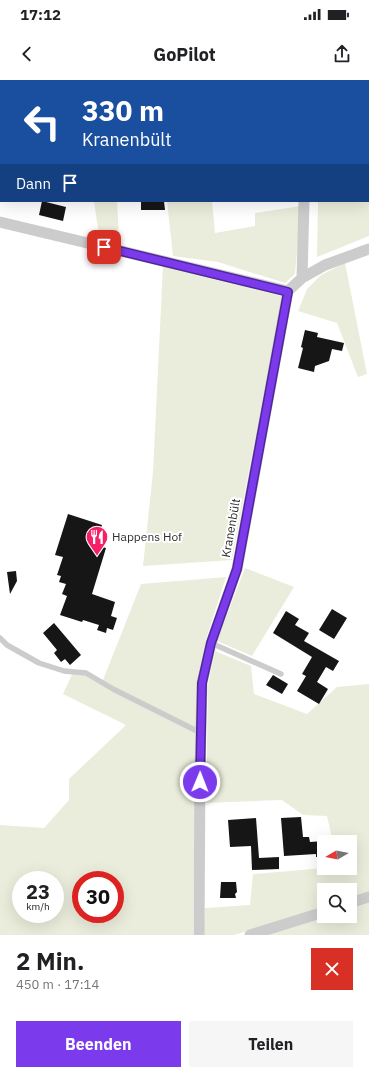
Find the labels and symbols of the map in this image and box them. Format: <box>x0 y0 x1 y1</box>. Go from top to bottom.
pin <box>87 230 121 264</box>
street label: Kranenbült <box>218 497 243 559</box>
restaurant icon: Happens Hof <box>84 524 110 557</box>
place label: Happens Hof <box>112 529 182 544</box>
position arrow <box>179 761 221 803</box>
north arrow <box>317 835 357 875</box>
speed limit sign: 30 <box>72 871 124 923</box>

